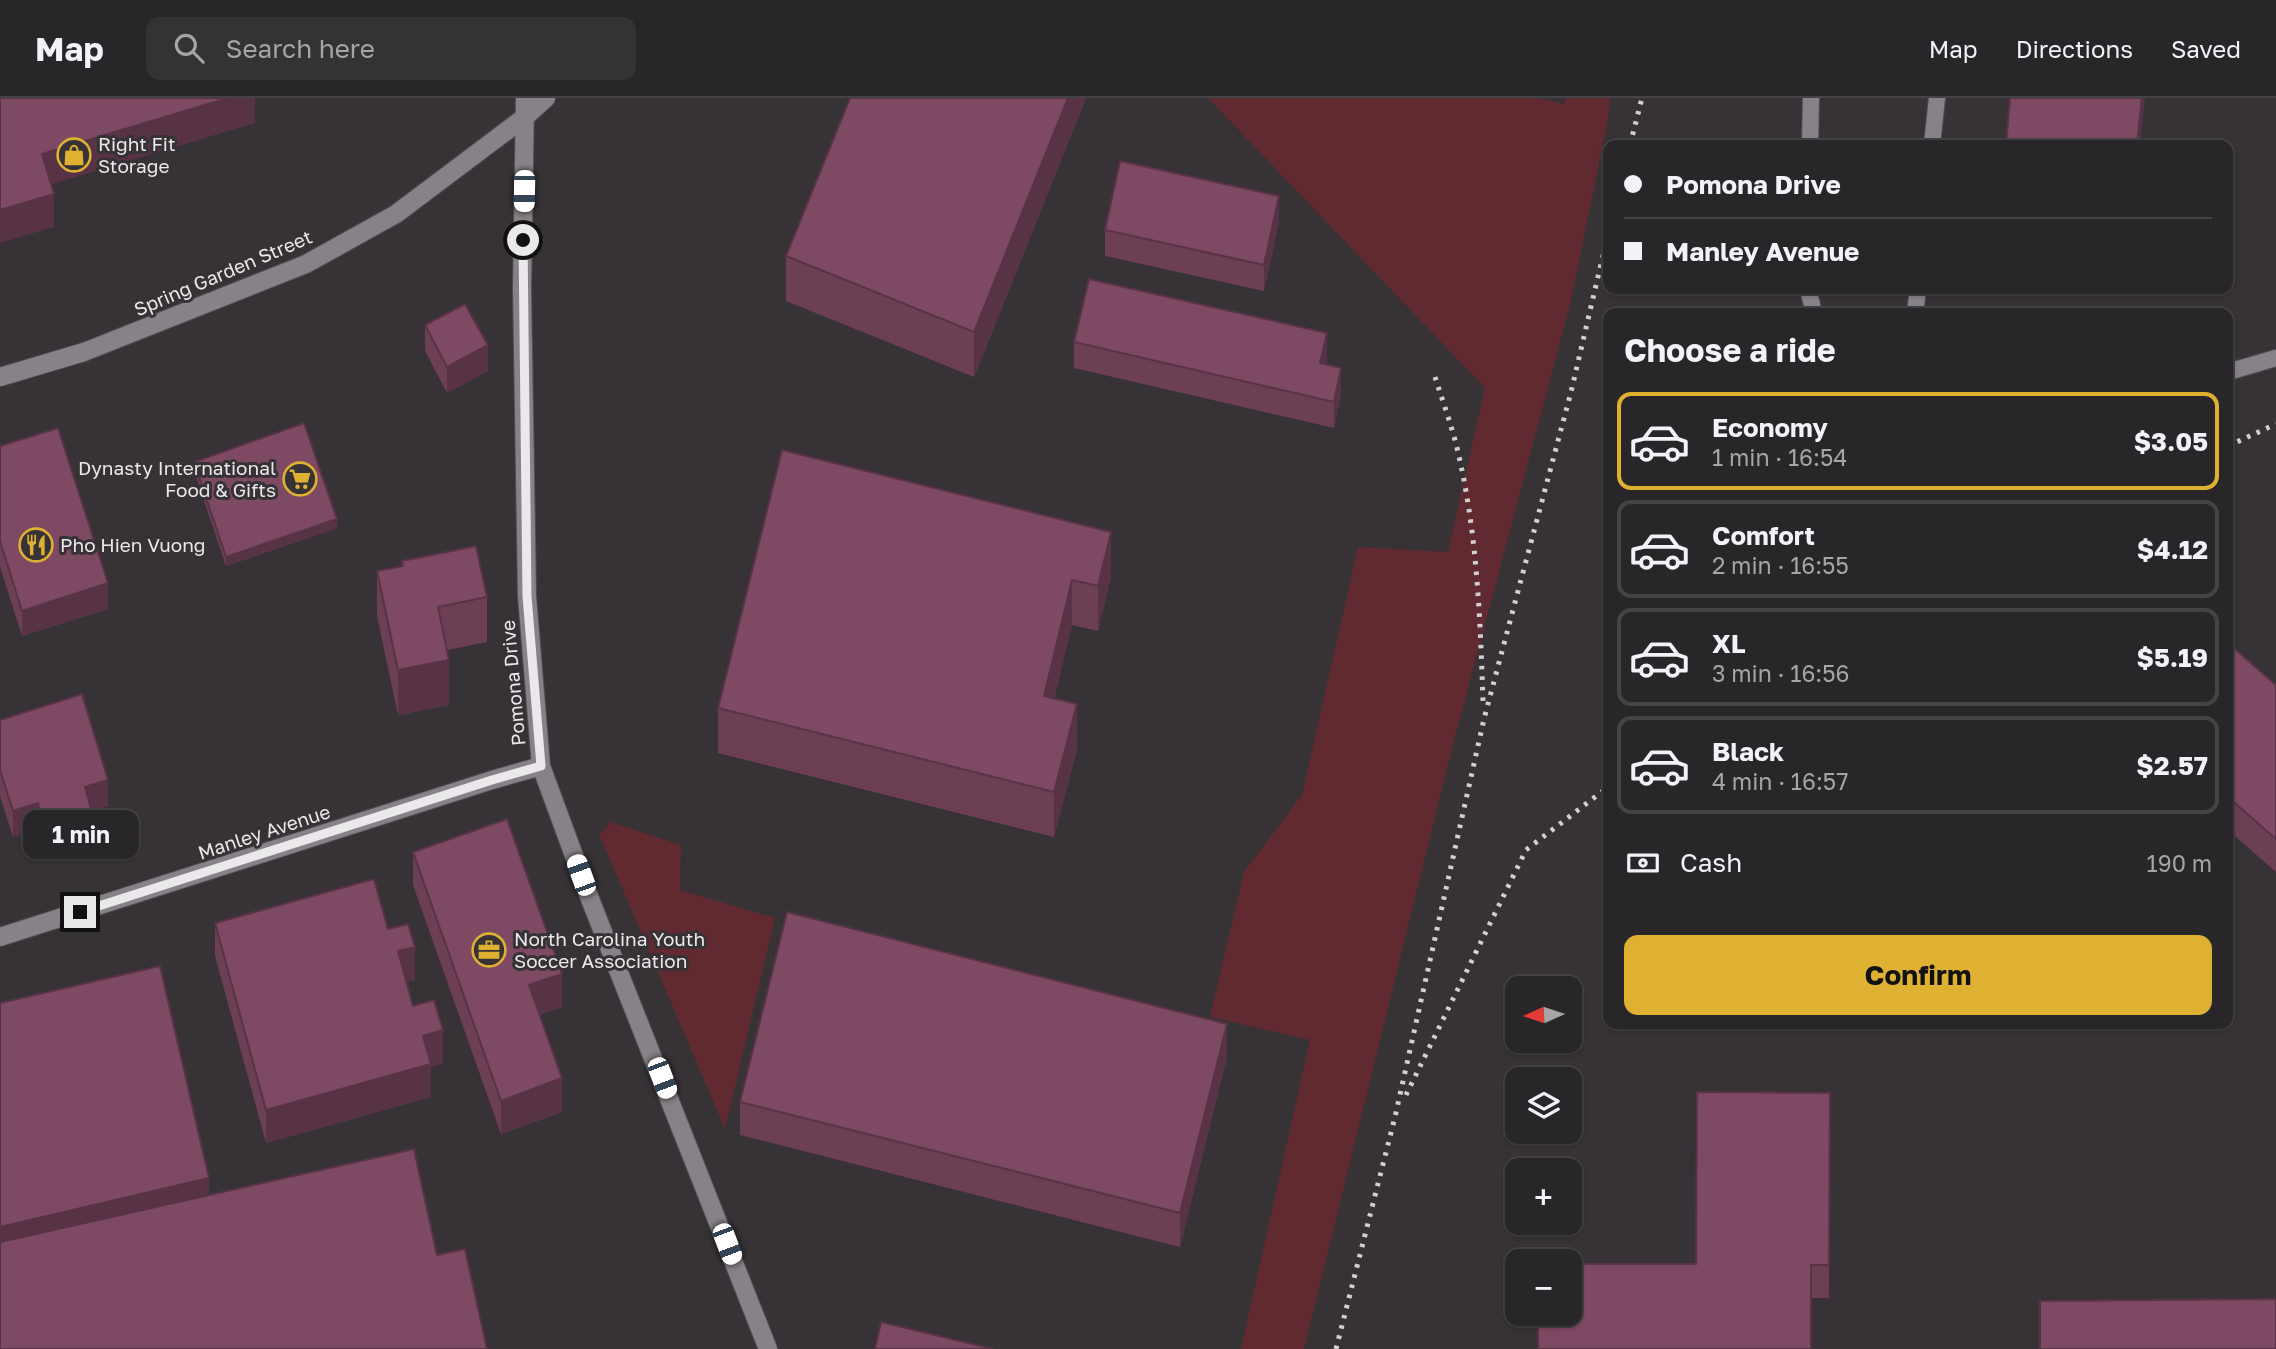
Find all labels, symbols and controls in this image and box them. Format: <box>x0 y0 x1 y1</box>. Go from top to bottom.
search box <box>146 17 636 80</box>
text: Map <box>35 29 104 68</box>
icon: search <box>170 29 208 67</box>
text: Search here <box>226 33 375 64</box>
text: Map <box>1929 34 1978 63</box>
text: Directions <box>2016 34 2133 63</box>
text: Saved <box>2171 34 2241 63</box>
place label: Right Fit Storage <box>98 132 176 177</box>
shop icon: Right Fit Storage <box>55 136 93 174</box>
text: Pomona Drive <box>1666 169 1841 200</box>
car <box>514 170 535 212</box>
route start <box>507 224 539 256</box>
street label: Spring Garden Street <box>130 225 315 320</box>
text: Manley Avenue <box>1666 236 1859 267</box>
text: Choose a ride <box>1624 331 1836 369</box>
icon: car <box>1628 410 1691 473</box>
text: Economy <box>1712 412 1828 443</box>
text: $3.05 <box>2134 426 2208 457</box>
text: 1 min · 16:54 <box>1712 443 1847 471</box>
place label: Dynasty International Food & Gifts <box>78 456 276 501</box>
supermarket icon: Dynasty International Food & Gifts <box>281 460 319 498</box>
icon: car <box>1628 518 1691 581</box>
text: Comfort <box>1712 520 1815 551</box>
restaurant icon: Pho Hien Vuong <box>17 526 55 564</box>
place label: Pho Hien Vuong <box>60 533 206 556</box>
text: $4.12 <box>2137 534 2208 565</box>
text: 2 min · 16:55 <box>1712 551 1849 579</box>
street label: Pomona Drive <box>496 619 529 747</box>
icon: car <box>1628 626 1691 689</box>
text: XL <box>1712 628 1746 659</box>
text: $5.19 <box>2136 642 2208 673</box>
text: 3 min · 16:56 <box>1712 659 1850 687</box>
icon: car <box>1628 734 1691 797</box>
text: Black <box>1712 736 1784 767</box>
text: $2.57 <box>2136 750 2208 781</box>
text: 4 min · 16:57 <box>1712 767 1848 795</box>
street label: Manley Avenue <box>195 799 333 864</box>
callout: 1 min <box>22 810 138 860</box>
text: 1 min <box>52 820 110 848</box>
icon: cash <box>1624 844 1662 882</box>
text: Cash <box>1680 847 1742 878</box>
text: 190 m <box>2147 849 2212 877</box>
car <box>564 852 599 898</box>
route end <box>64 896 96 928</box>
place label: North Carolina Youth Soccer Association <box>514 927 705 972</box>
office icon: North Carolina Youth Soccer Association <box>470 931 508 969</box>
button: Confirm <box>1624 935 2212 1015</box>
north arrow <box>1505 976 1582 1054</box>
map controls <box>1505 976 1582 1326</box>
car <box>645 1055 680 1101</box>
button: layers <box>1505 1067 1582 1144</box>
button: + <box>1505 1158 1582 1235</box>
car <box>710 1221 745 1267</box>
button: − <box>1505 1249 1582 1326</box>

